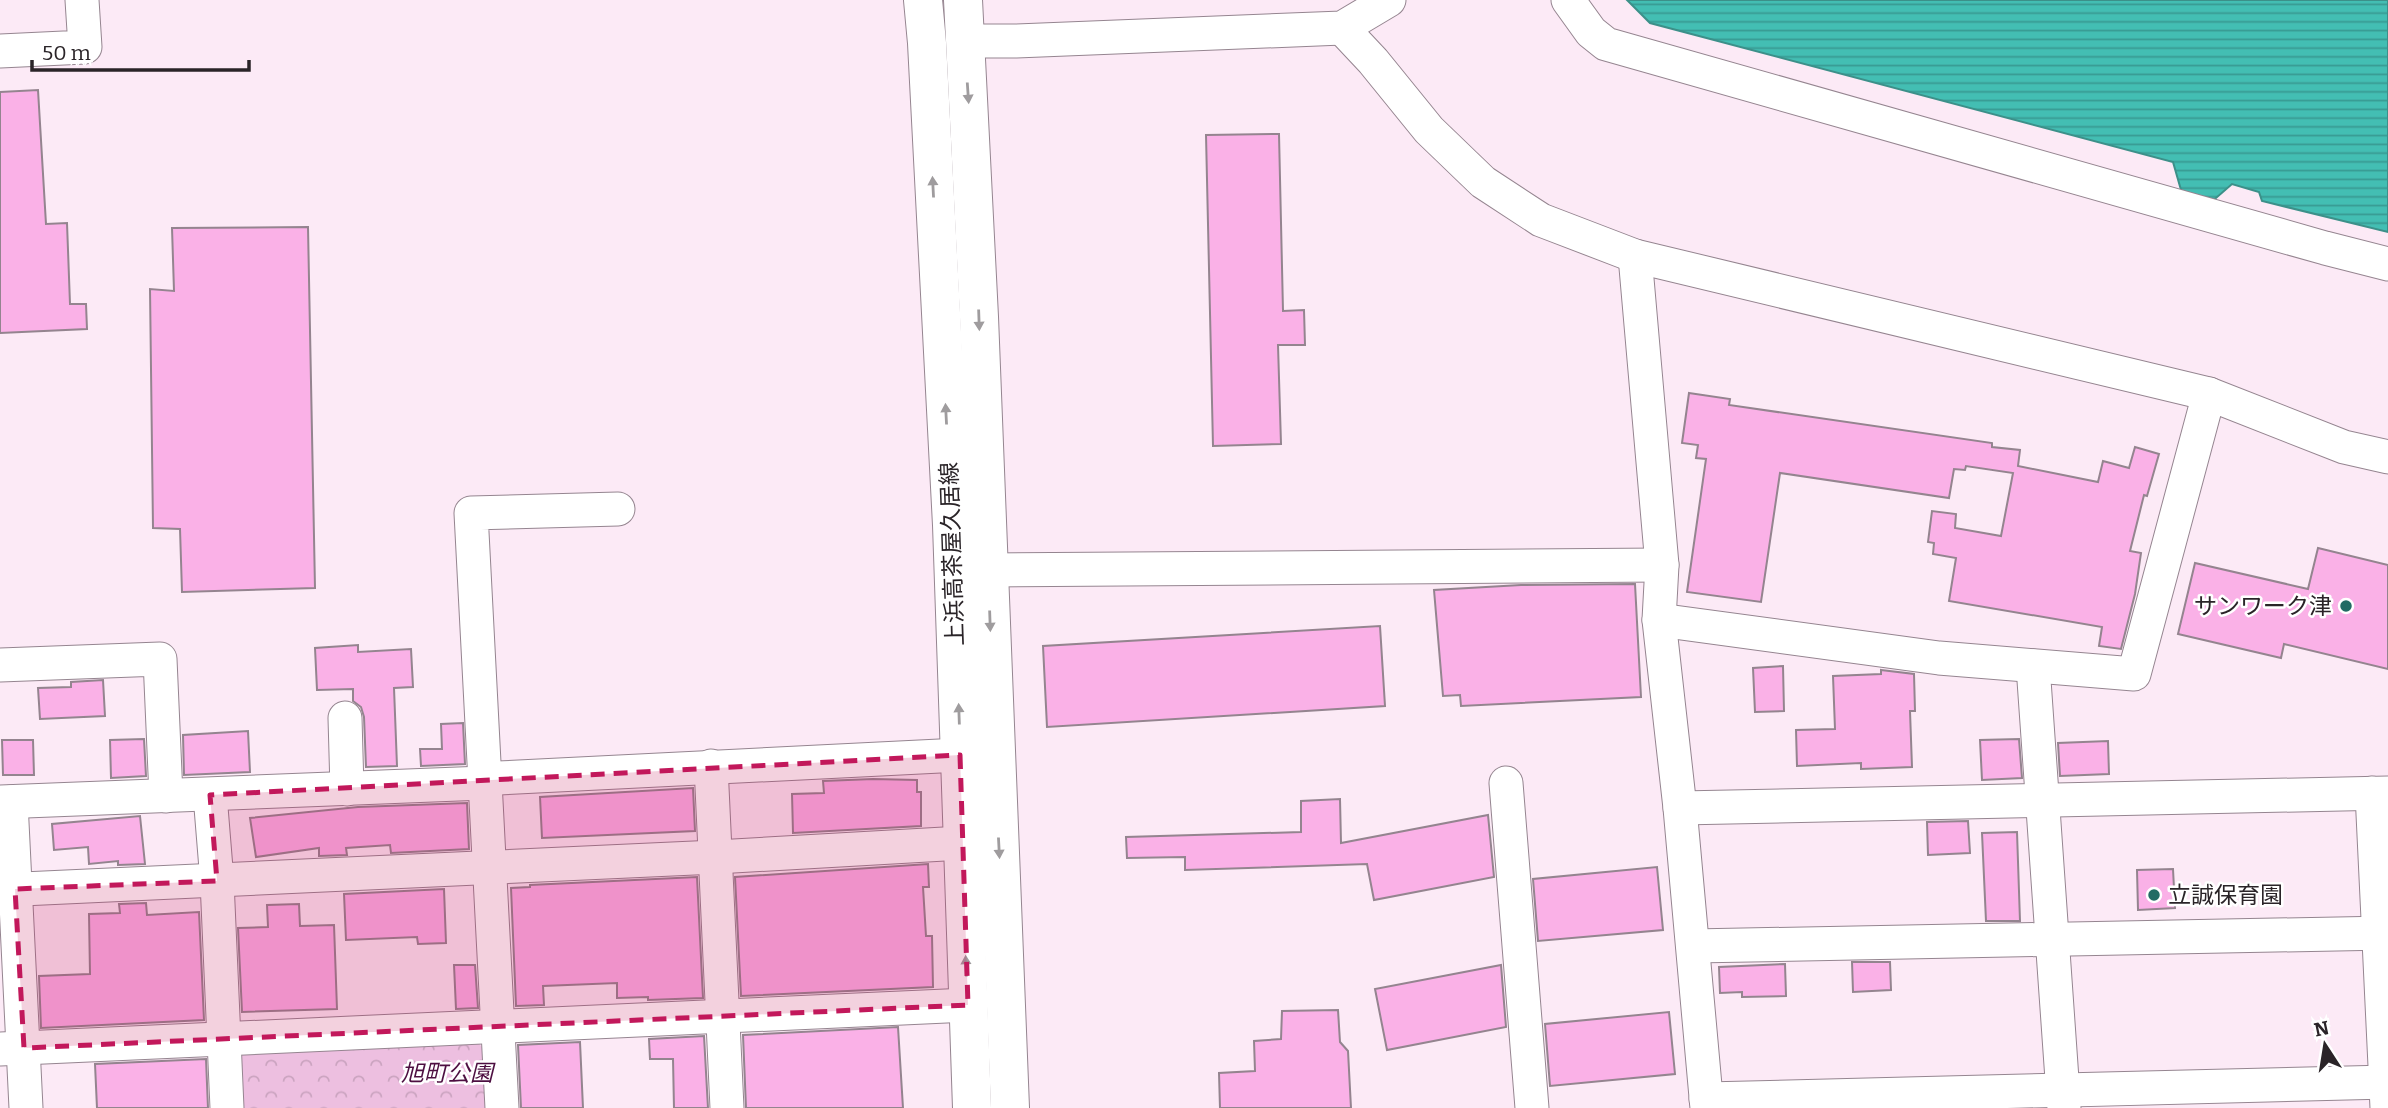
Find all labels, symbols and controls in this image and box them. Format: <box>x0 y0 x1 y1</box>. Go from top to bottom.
scale bar <box>32 28 248 72</box>
text: 50 m <box>42 40 91 66</box>
one-way arrow <box>963 82 974 104</box>
one-way arrow <box>928 175 939 197</box>
one-way arrow <box>973 309 984 331</box>
one-way arrow <box>940 403 951 425</box>
street label: 上浜高茶屋久居線 <box>935 462 969 646</box>
place label: サンワーク津 <box>2194 592 2332 620</box>
marker: サンワーク津 <box>2338 598 2354 614</box>
one-way arrow <box>984 610 995 632</box>
one-way arrow <box>953 703 964 725</box>
one-way arrow <box>994 837 1005 859</box>
place label: 立誠保育園 <box>2168 881 2283 909</box>
marker: 立誠保育園 <box>2146 887 2162 903</box>
one-way arrow <box>961 955 972 977</box>
north arrow <box>2290 1010 2360 1080</box>
text: N <box>2312 1016 2331 1042</box>
park label: 旭町公園 <box>401 1059 496 1087</box>

